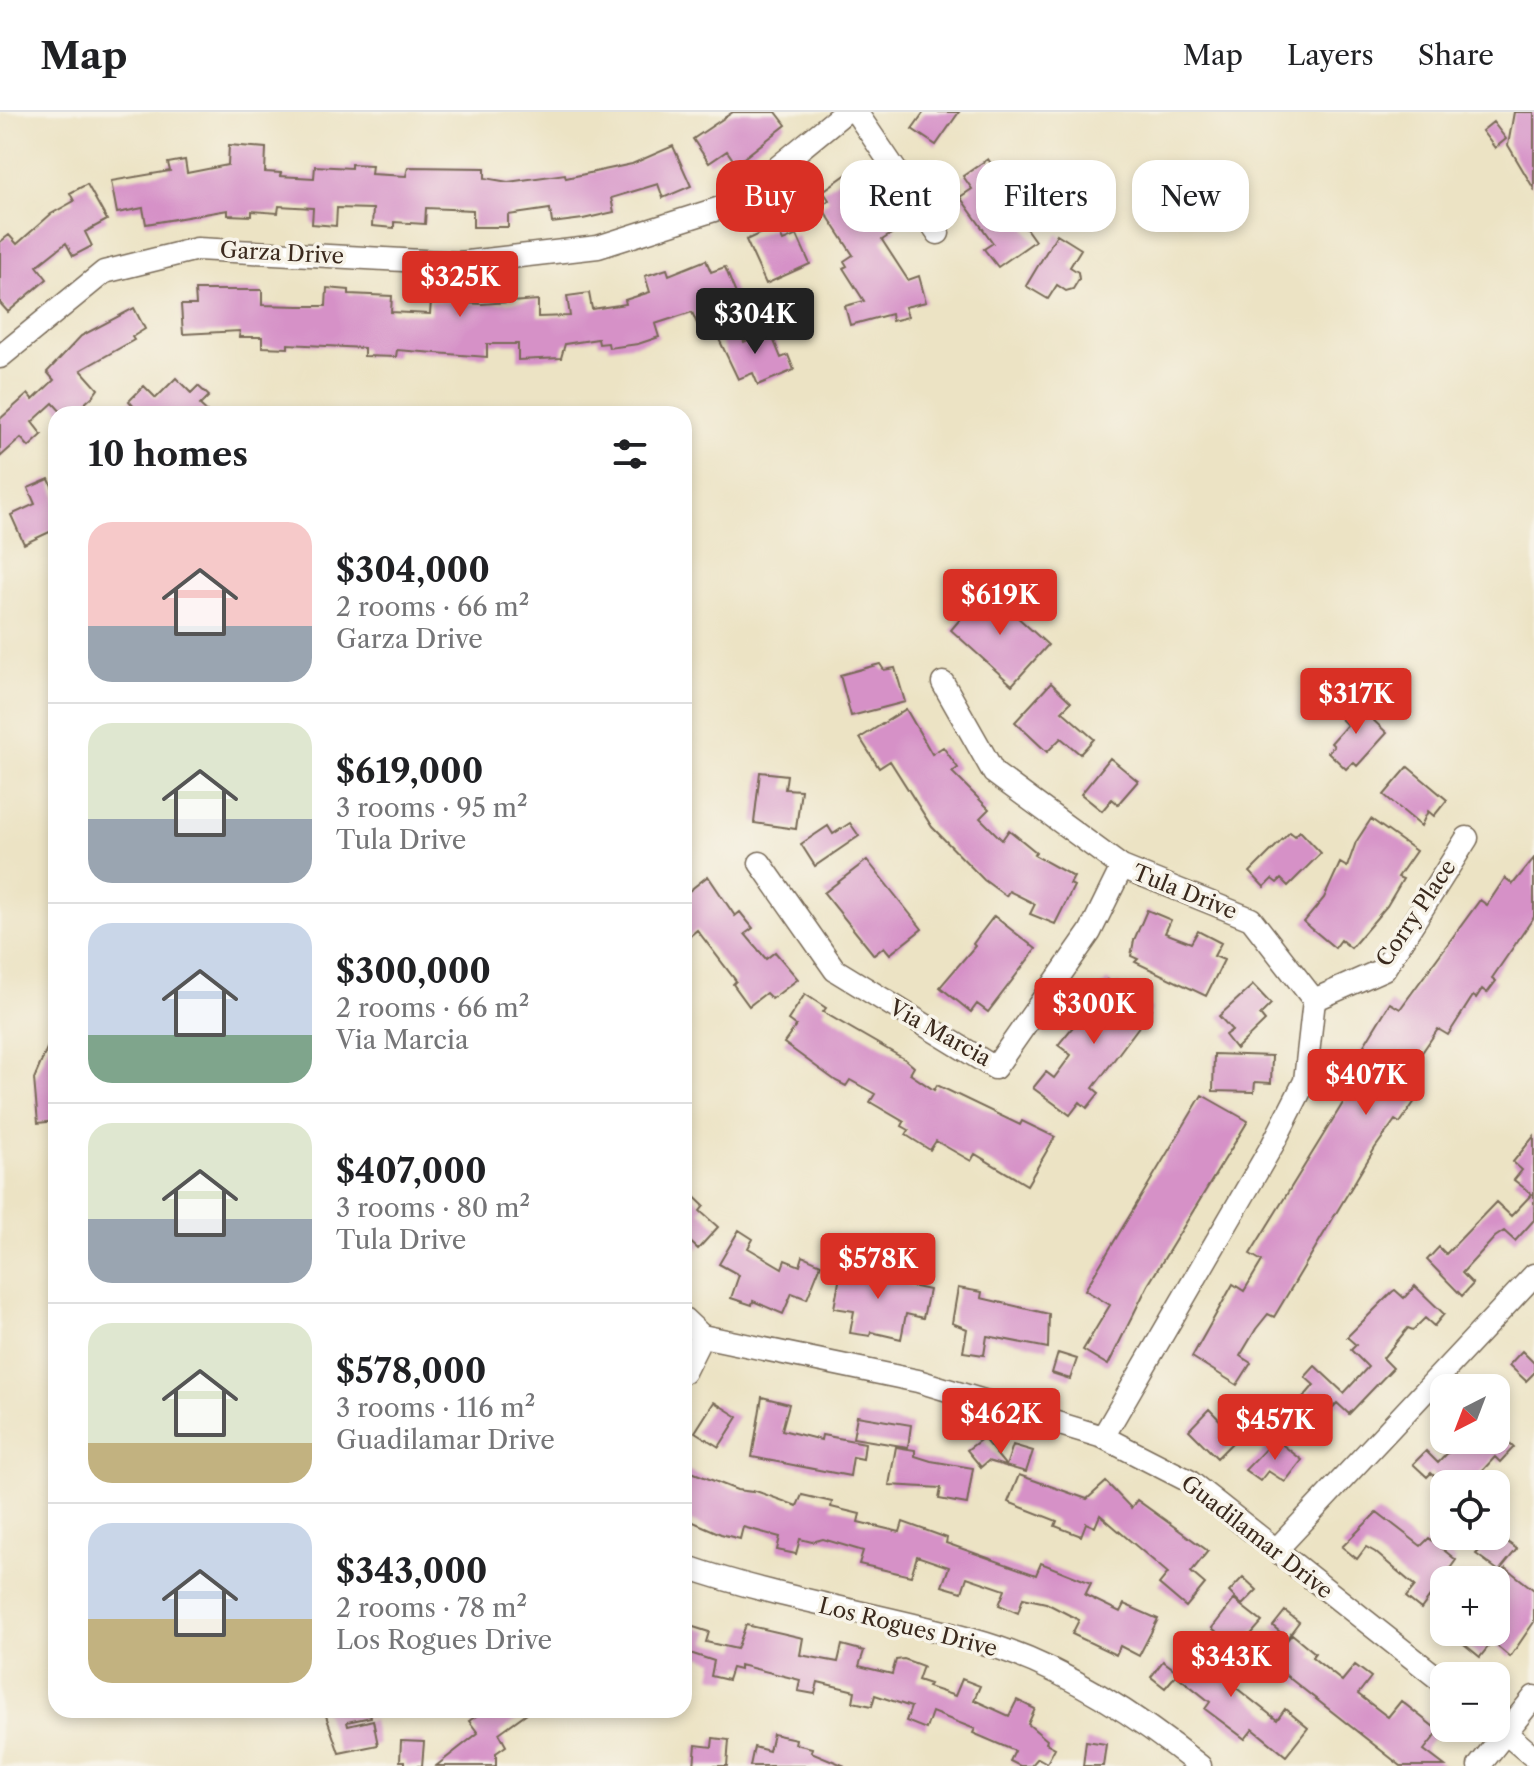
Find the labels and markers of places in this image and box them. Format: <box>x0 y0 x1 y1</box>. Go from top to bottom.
pin: $325K <box>404 251 516 319</box>
pin: $304K <box>699 288 811 356</box>
pin: $619K <box>944 569 1056 637</box>
pin: $317K <box>1300 668 1412 736</box>
pin: $300K <box>1038 978 1150 1046</box>
pin: $407K <box>1310 1049 1422 1117</box>
pin: $578K <box>822 1233 934 1301</box>
pin: $462K <box>945 1388 1057 1456</box>
pin: $457K <box>1219 1394 1331 1462</box>
pin: $343K <box>1175 1631 1287 1699</box>

